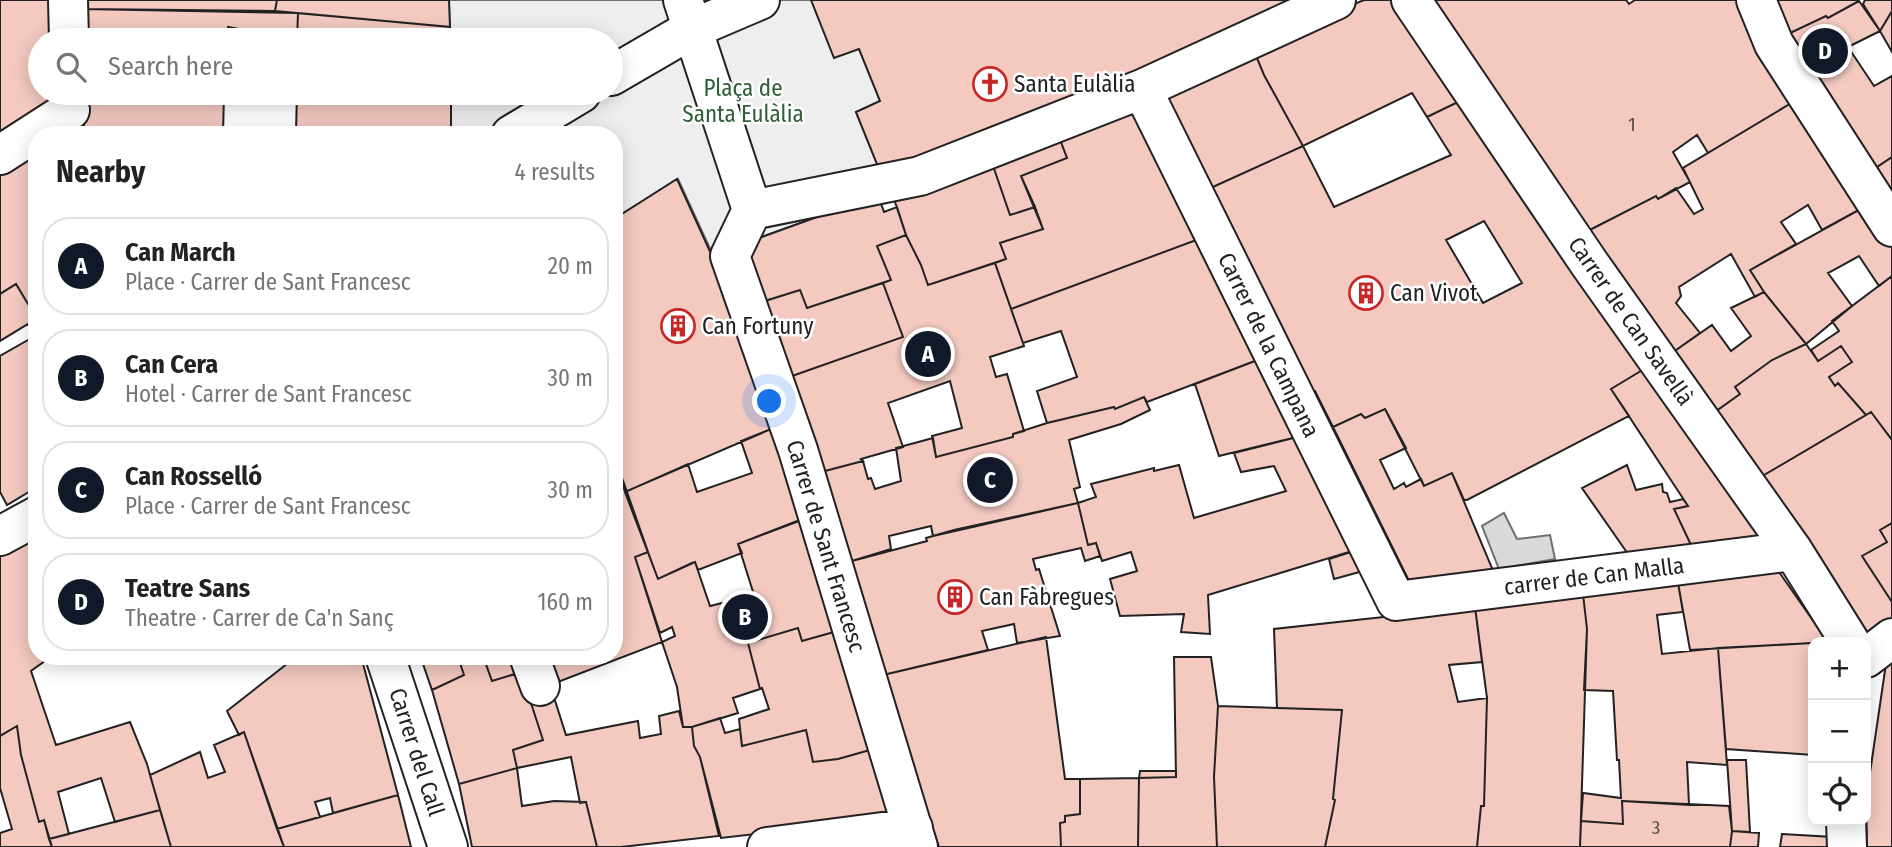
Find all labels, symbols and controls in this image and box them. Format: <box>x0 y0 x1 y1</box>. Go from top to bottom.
pin: D <box>1802 25 1848 77</box>
search box <box>28 28 623 105</box>
icon: search <box>52 48 90 86</box>
text: Search here <box>108 51 233 82</box>
church icon: Santa Eulàlia <box>971 65 1009 103</box>
place label: Santa Eulàlia <box>1014 70 1135 98</box>
park label: Plaça de Santa Eulàlia <box>682 74 804 128</box>
house number: 1 <box>1628 113 1636 136</box>
text: Nearby <box>56 154 145 190</box>
text: 4 results <box>514 158 595 186</box>
street label: Carrer de Can Savellà <box>1562 231 1700 411</box>
text: Can March <box>125 237 236 268</box>
street label: Carrer de la Campana <box>1212 248 1326 442</box>
text: A <box>75 252 87 280</box>
text: 20 m <box>548 252 593 280</box>
text: Place · Carrer de Sant Francesc <box>125 268 411 296</box>
building icon: Can Vivot <box>1347 274 1385 312</box>
place label: Can Vivot <box>1390 279 1478 307</box>
building icon: Can Fortuny <box>659 307 697 345</box>
place label: Can Fortuny <box>702 312 814 340</box>
pin: A <box>905 328 951 380</box>
text: Can Cera <box>125 349 218 380</box>
text: B <box>75 364 87 392</box>
text: 30 m <box>548 364 593 392</box>
text: Hotel · Carrer de Sant Francesc <box>125 380 412 408</box>
your location <box>752 384 786 418</box>
street label: Carrer de Sant Francesc <box>780 437 872 656</box>
pin: C <box>967 454 1013 506</box>
text: Can Rosselló <box>125 461 262 492</box>
text: C <box>75 476 87 504</box>
text: 30 m <box>548 476 593 504</box>
text: Place · Carrer de Sant Francesc <box>125 492 411 520</box>
street label: carrer de Can Malla <box>1502 551 1686 601</box>
text: Teatre Sans <box>125 573 250 604</box>
building icon: Can Fàbregues <box>936 578 974 616</box>
place label: Can Fàbregues <box>979 583 1114 611</box>
text: D <box>74 588 88 616</box>
text: 160 m <box>538 588 593 616</box>
pin: B <box>722 591 768 643</box>
text: Theatre · Carrer de Ca'n Sanç <box>125 604 393 632</box>
map controls <box>1808 637 1871 826</box>
button: + <box>1808 637 1871 700</box>
street label: Carrer del Call <box>383 685 451 819</box>
button: − <box>1808 700 1871 763</box>
button: locate <box>1808 763 1871 826</box>
house number: 3 <box>1652 816 1660 839</box>

